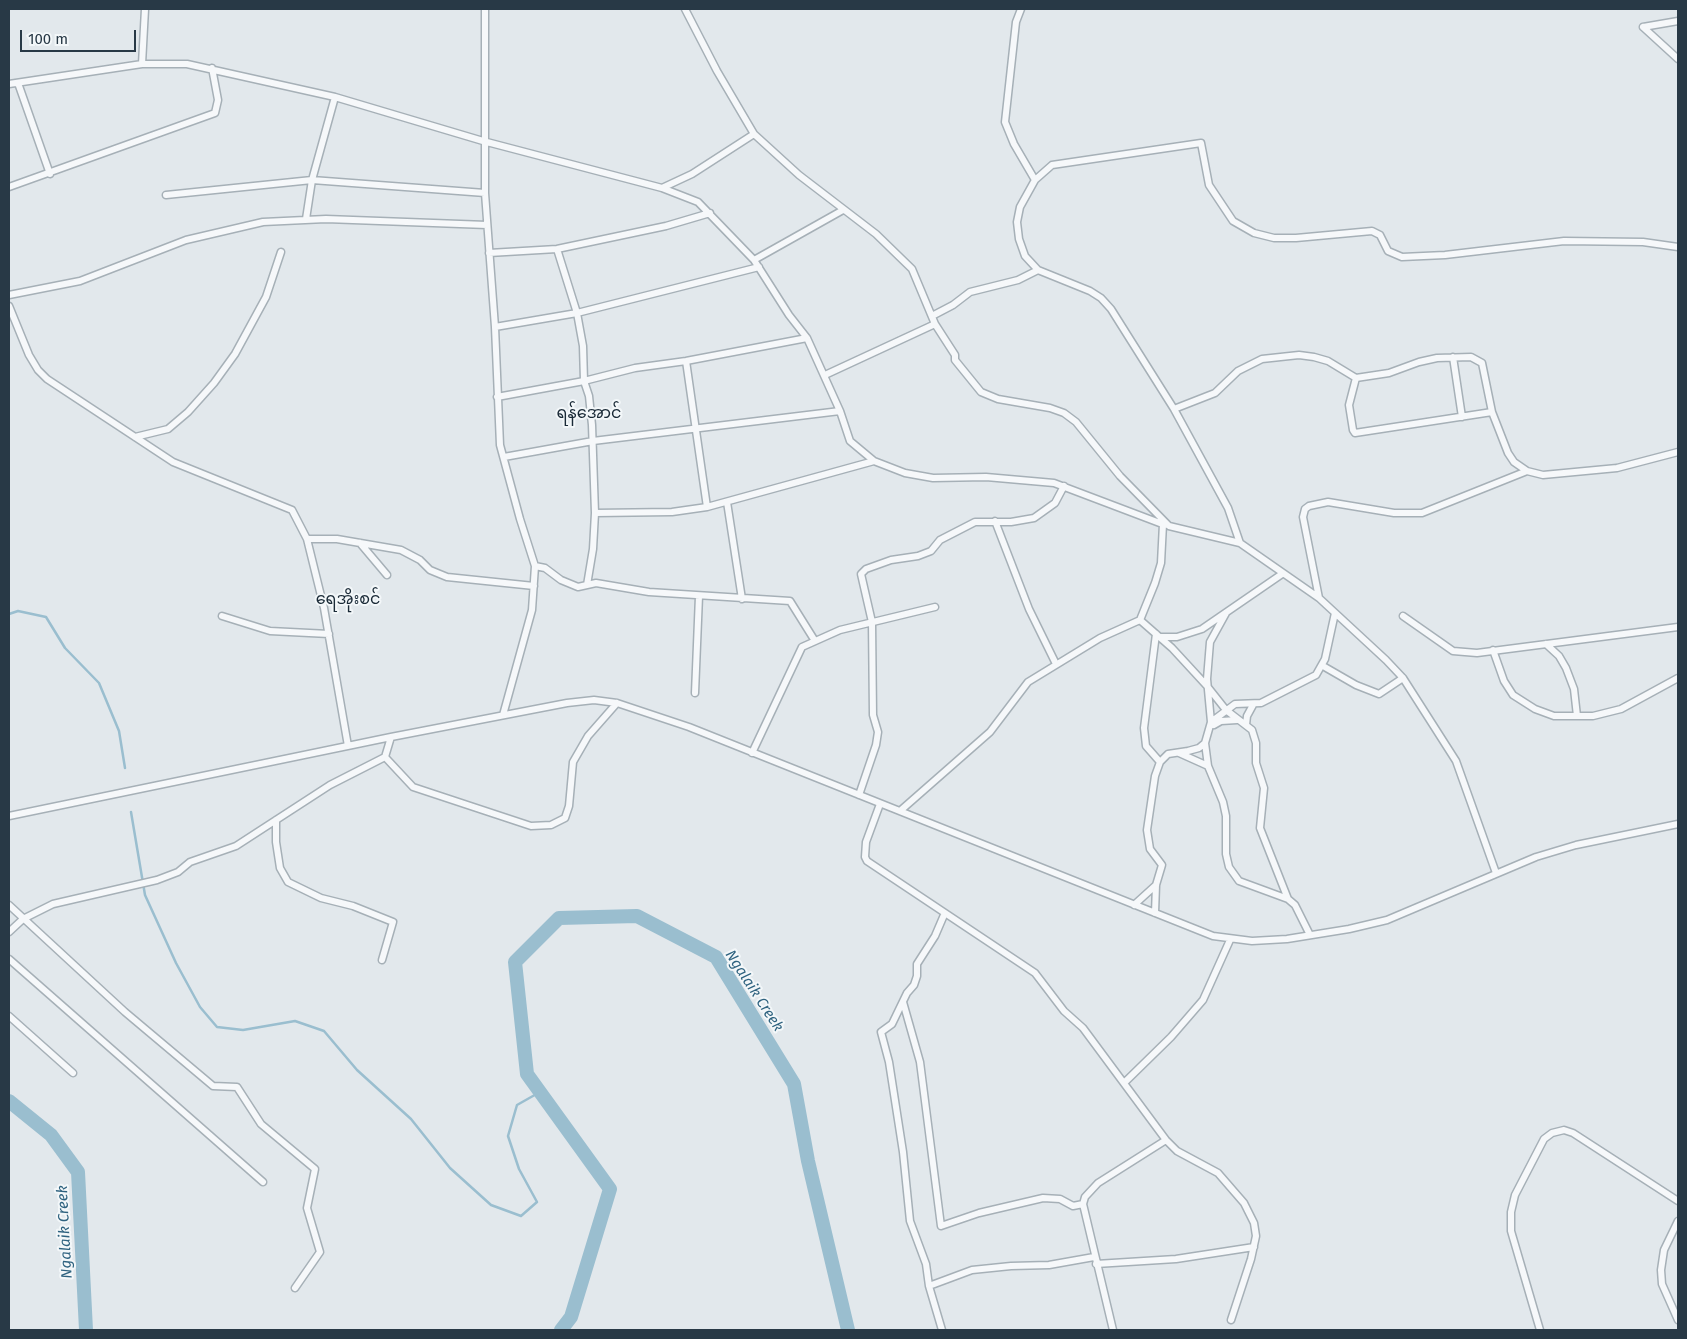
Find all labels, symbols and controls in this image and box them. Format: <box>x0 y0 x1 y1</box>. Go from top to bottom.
scale bar <box>22 20 139 52</box>
text: 100 m <box>28 30 68 48</box>
district label: ရန်အောင် <box>557 404 621 424</box>
district label: ရေအိုးစင် <box>316 590 380 610</box>
water label: Ngalaik Creek <box>721 947 787 1035</box>
water label: Ngalaik Creek <box>54 1185 76 1279</box>

